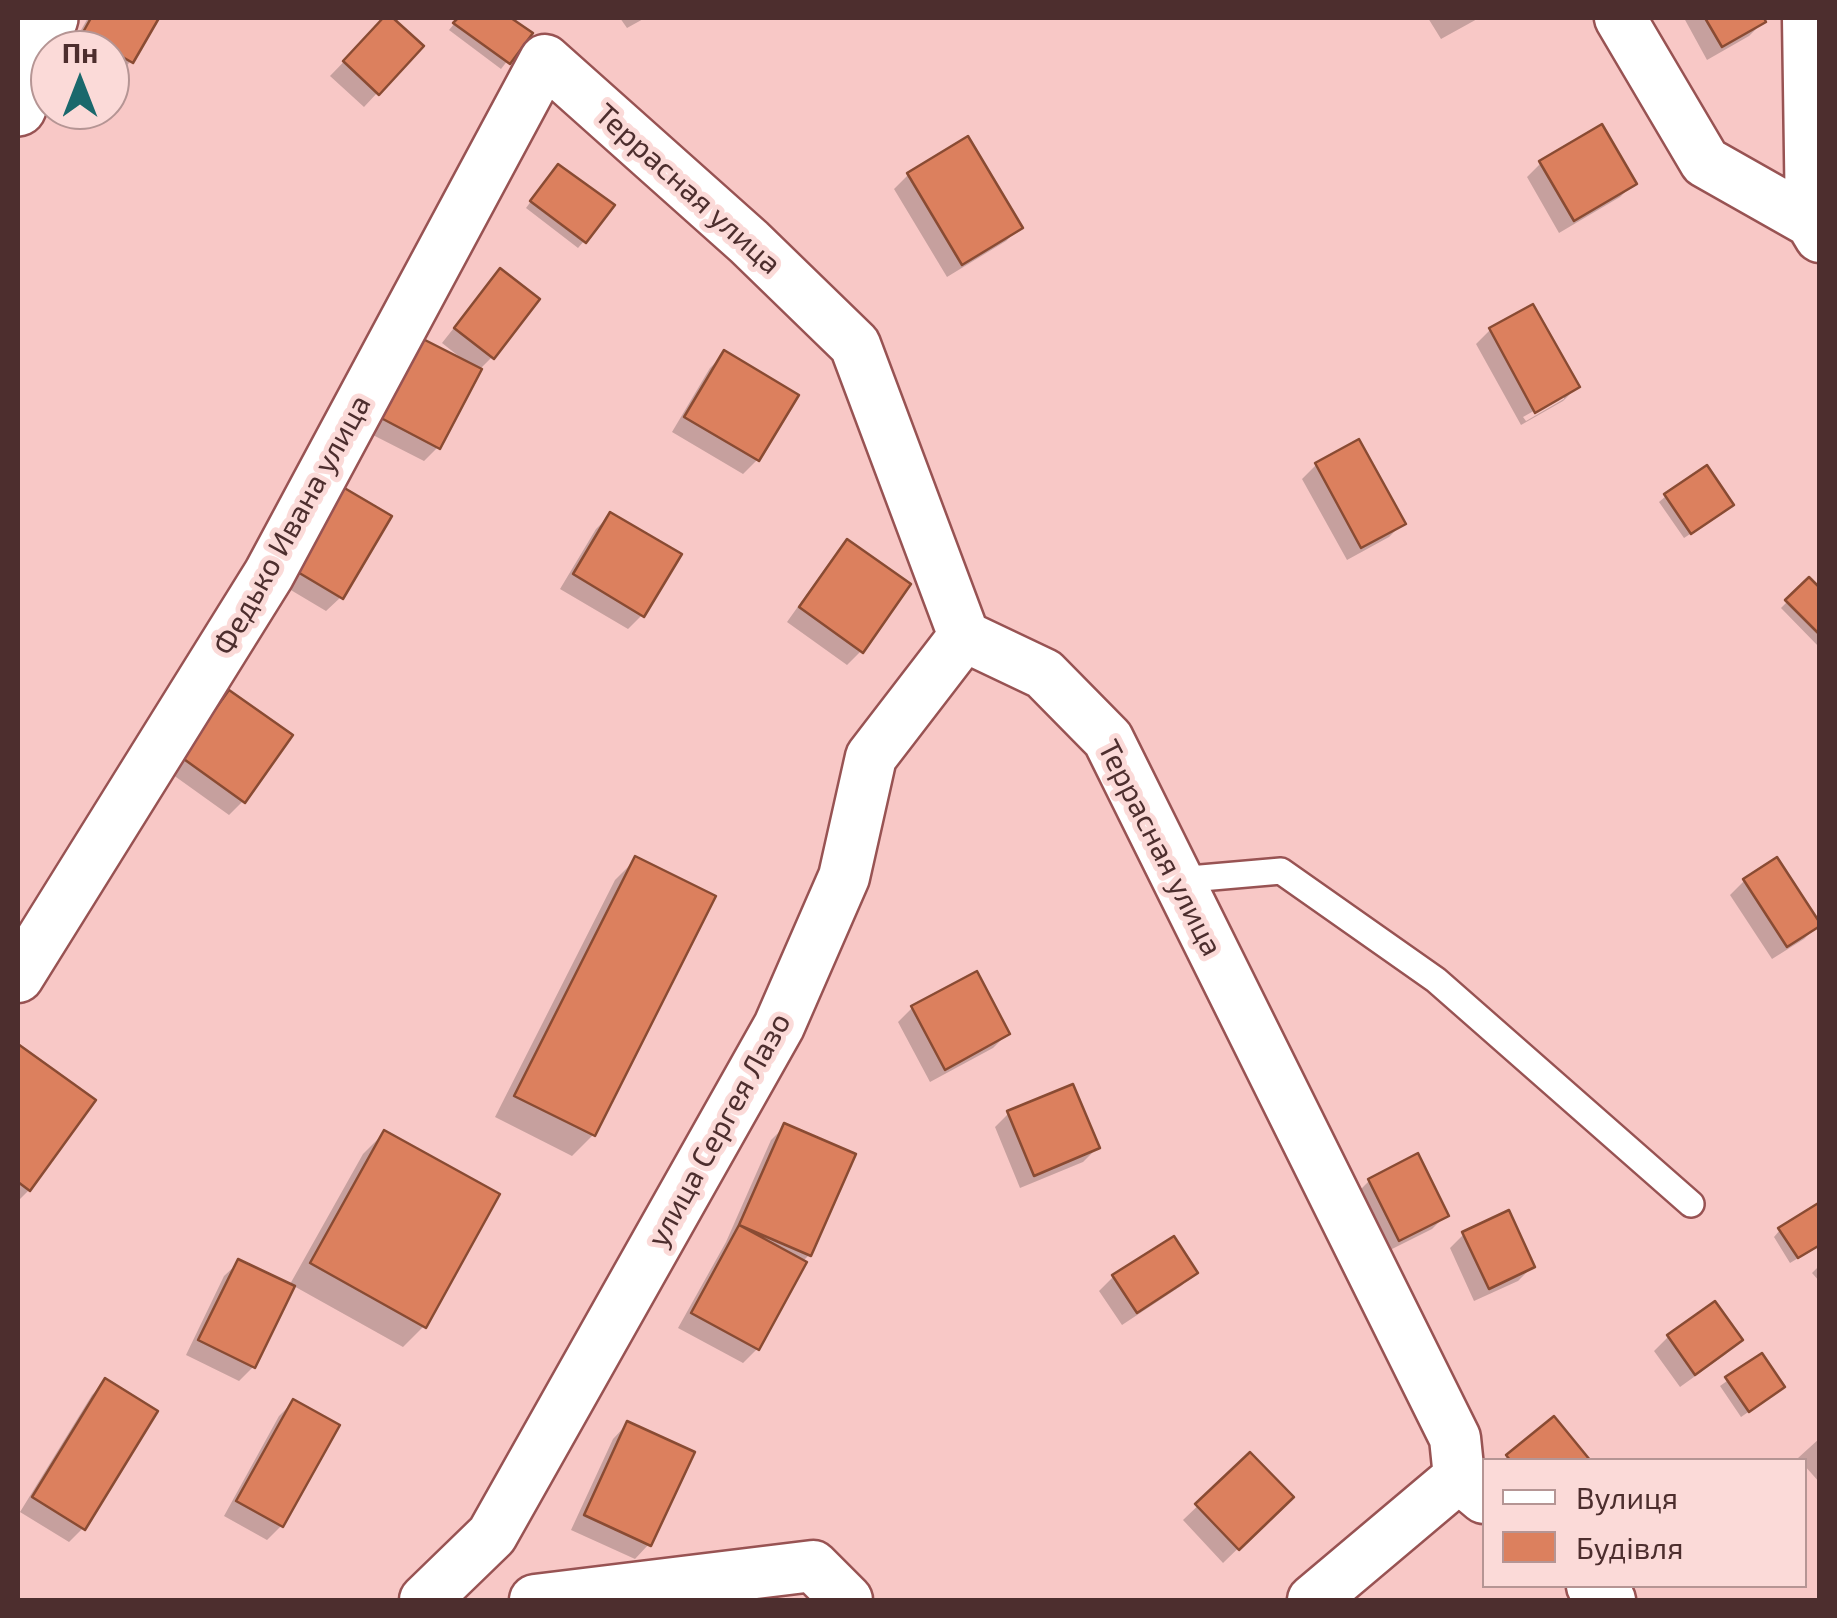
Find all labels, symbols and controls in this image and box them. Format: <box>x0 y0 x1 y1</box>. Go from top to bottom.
north arrow <box>30 30 130 130</box>
text: Пн <box>62 35 98 69</box>
street label: Террасная улица <box>588 96 788 282</box>
street label: Федько Ивана улица <box>205 389 379 661</box>
street label: Террасная улица <box>1090 734 1230 962</box>
street label: улица Сергея Лазо <box>640 1007 798 1253</box>
legend <box>1482 1458 1807 1588</box>
text: Вулиця <box>1576 1479 1678 1515</box>
text: Будівля <box>1576 1529 1683 1565</box>

